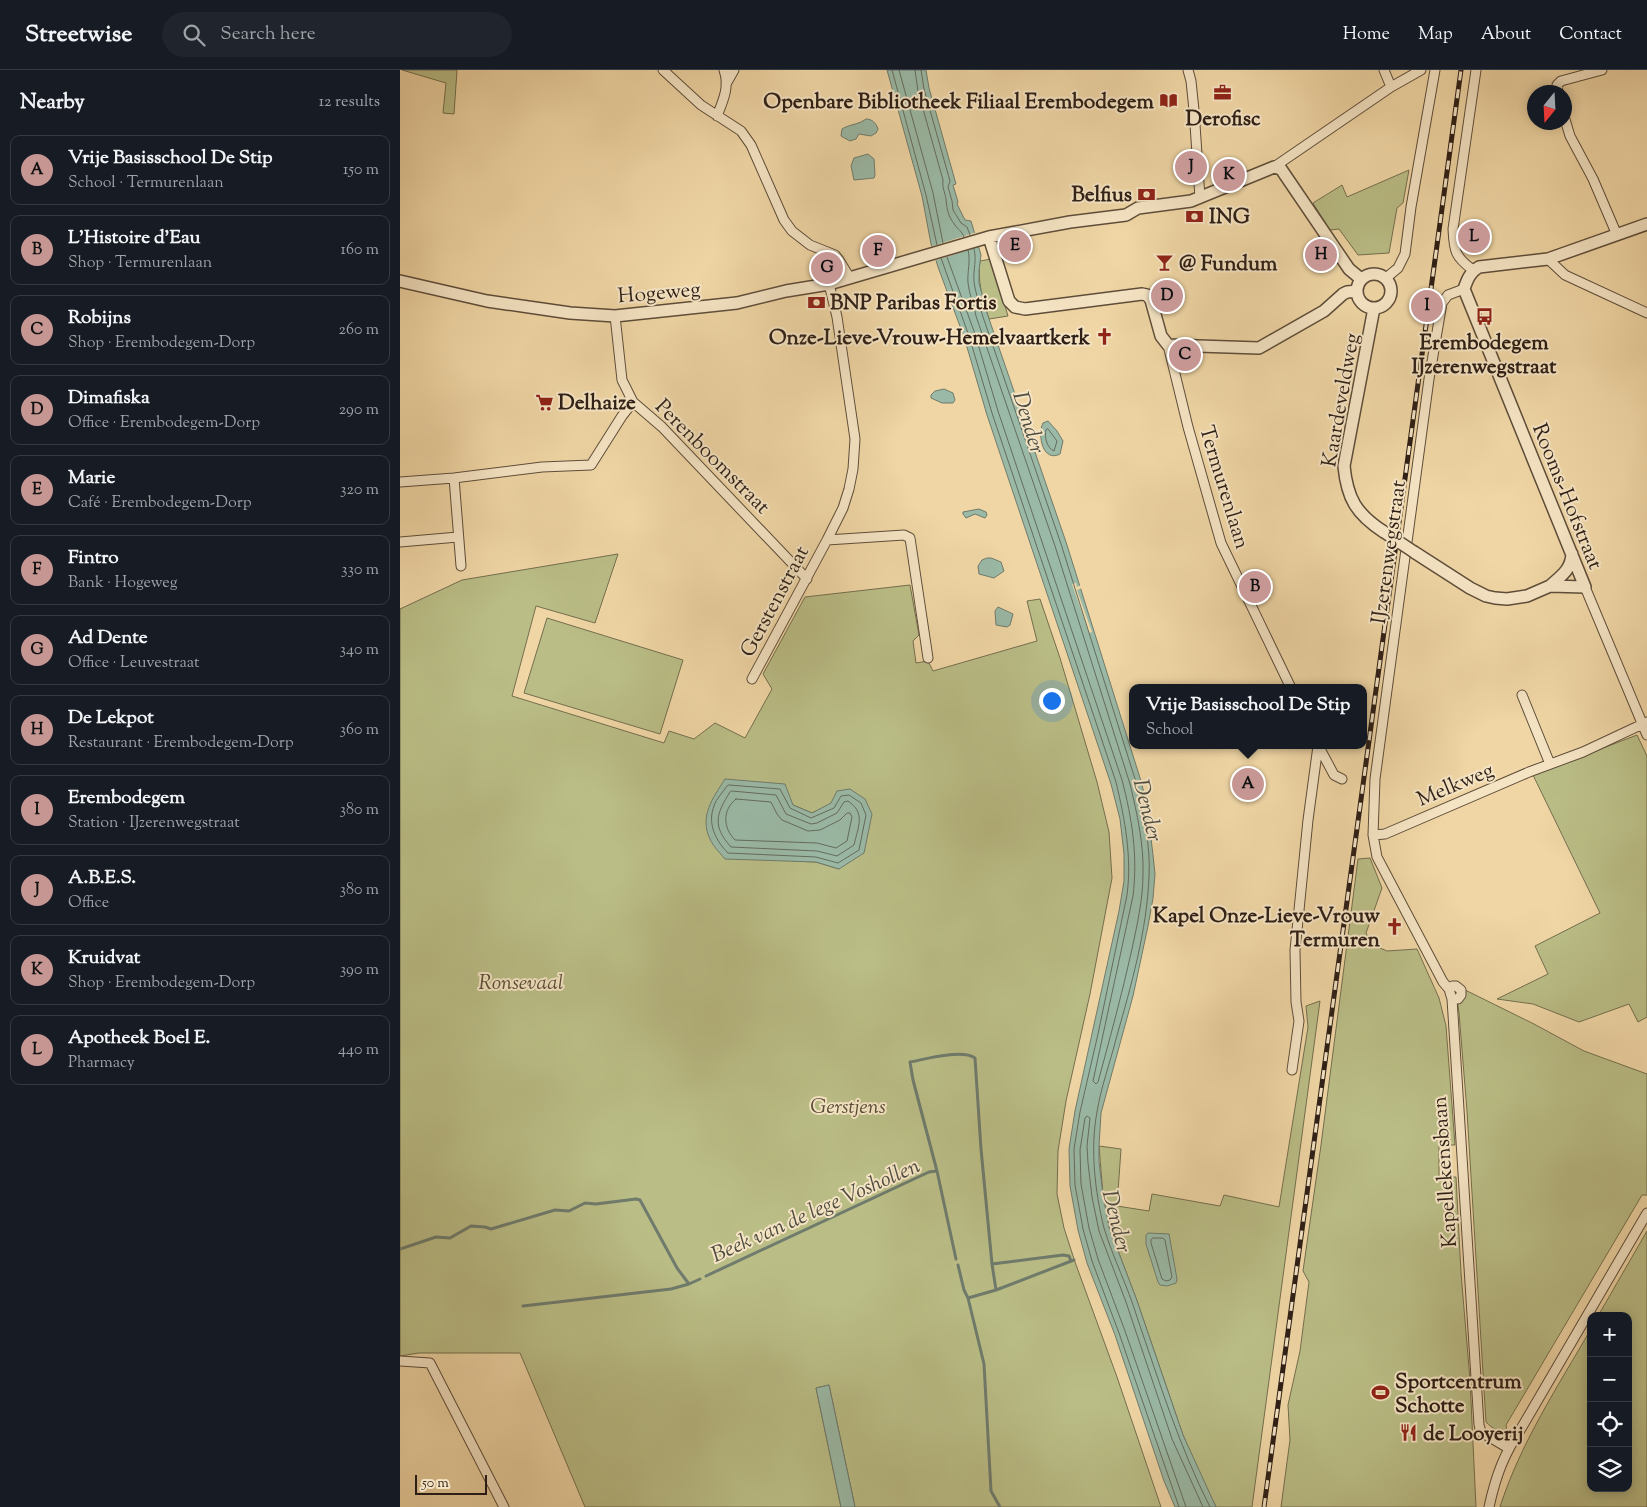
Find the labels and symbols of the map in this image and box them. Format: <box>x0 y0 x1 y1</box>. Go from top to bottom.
office icon: Derofisc <box>1213 83 1233 103</box>
north arrow <box>1527 85 1572 130</box>
place label: Openbare Bibliotheek Filiaal Erembodegem <box>763 88 1155 118</box>
library icon: Openbare Bibliotheek Filiaal Erembodegem <box>1158 91 1178 111</box>
place label: Derofisc <box>1186 105 1261 135</box>
pin: J <box>1175 148 1207 186</box>
pin: K <box>1213 156 1245 194</box>
place label: Belfius <box>1071 181 1132 211</box>
bank icon: Belfius <box>1136 184 1156 204</box>
place label: ING <box>1209 203 1250 233</box>
bank icon: ING <box>1185 206 1205 226</box>
pin: L <box>1458 218 1490 256</box>
pin: E <box>999 227 1031 265</box>
pin: F <box>862 232 894 270</box>
pin: H <box>1305 236 1337 274</box>
pin: G <box>811 249 843 287</box>
place label: @ Fundum <box>1179 250 1278 280</box>
bar icon: @ Fundum <box>1155 253 1175 273</box>
street label: Hogeweg <box>617 275 702 313</box>
pin: D <box>1151 277 1183 315</box>
pin: I <box>1411 287 1443 325</box>
place label: BNP Paribas Fortis <box>830 289 997 319</box>
bank icon: BNP Paribas Fortis <box>806 292 826 312</box>
bus stop icon: Erembodegem IJzerenwegstraat <box>1474 307 1494 327</box>
place label: Onze-Lieve-Vrouw-Hemelvaartkerk <box>769 324 1091 354</box>
church icon: Onze-Lieve-Vrouw-Hemelvaartkerk <box>1094 327 1114 347</box>
place label: Erembodegem IJzerenwegstraat <box>1412 329 1557 383</box>
street label: Kaardeveldweg <box>1315 331 1369 470</box>
pin: C <box>1169 336 1201 374</box>
water label: Dender <box>1003 388 1052 458</box>
place label: Delhaize <box>558 389 636 419</box>
supermarket icon: Delhaize <box>534 392 554 412</box>
street label: Perenboomstraat <box>647 393 776 522</box>
street label: Rooms-Hofstraat <box>1523 419 1609 574</box>
street label: Termurenlaan <box>1190 422 1256 553</box>
street label: IJzerenwegstraat <box>1365 478 1415 626</box>
street label: Gerstenstraat <box>734 541 818 663</box>
pin: B <box>1239 568 1271 606</box>
your location <box>1039 688 1065 714</box>
street label: Melkweg <box>1413 756 1499 815</box>
pin: A <box>1232 765 1264 803</box>
water label: Dender <box>1123 776 1169 846</box>
place label: Kapel Onze-Lieve-Vrouw Termuren <box>1153 902 1381 956</box>
church icon: Kapel Onze-Lieve-Vrouw Termuren <box>1384 917 1404 937</box>
park label: Ronsevaal <box>479 969 563 999</box>
park label: Gerstjens <box>810 1093 886 1123</box>
street label: Kapellekensbaan <box>1426 1095 1466 1249</box>
water label: Beek van de lege Voshollen <box>707 1151 926 1272</box>
water label: Dender <box>1092 1187 1138 1257</box>
place label: Sportcentrum Schotte <box>1395 1368 1522 1422</box>
sports icon: Sportcentrum Schotte <box>1371 1383 1391 1403</box>
place label: de Looyerij <box>1423 1420 1523 1450</box>
restaurant icon: de Looyerij <box>1399 1423 1419 1443</box>
scale bar <box>415 1472 488 1495</box>

